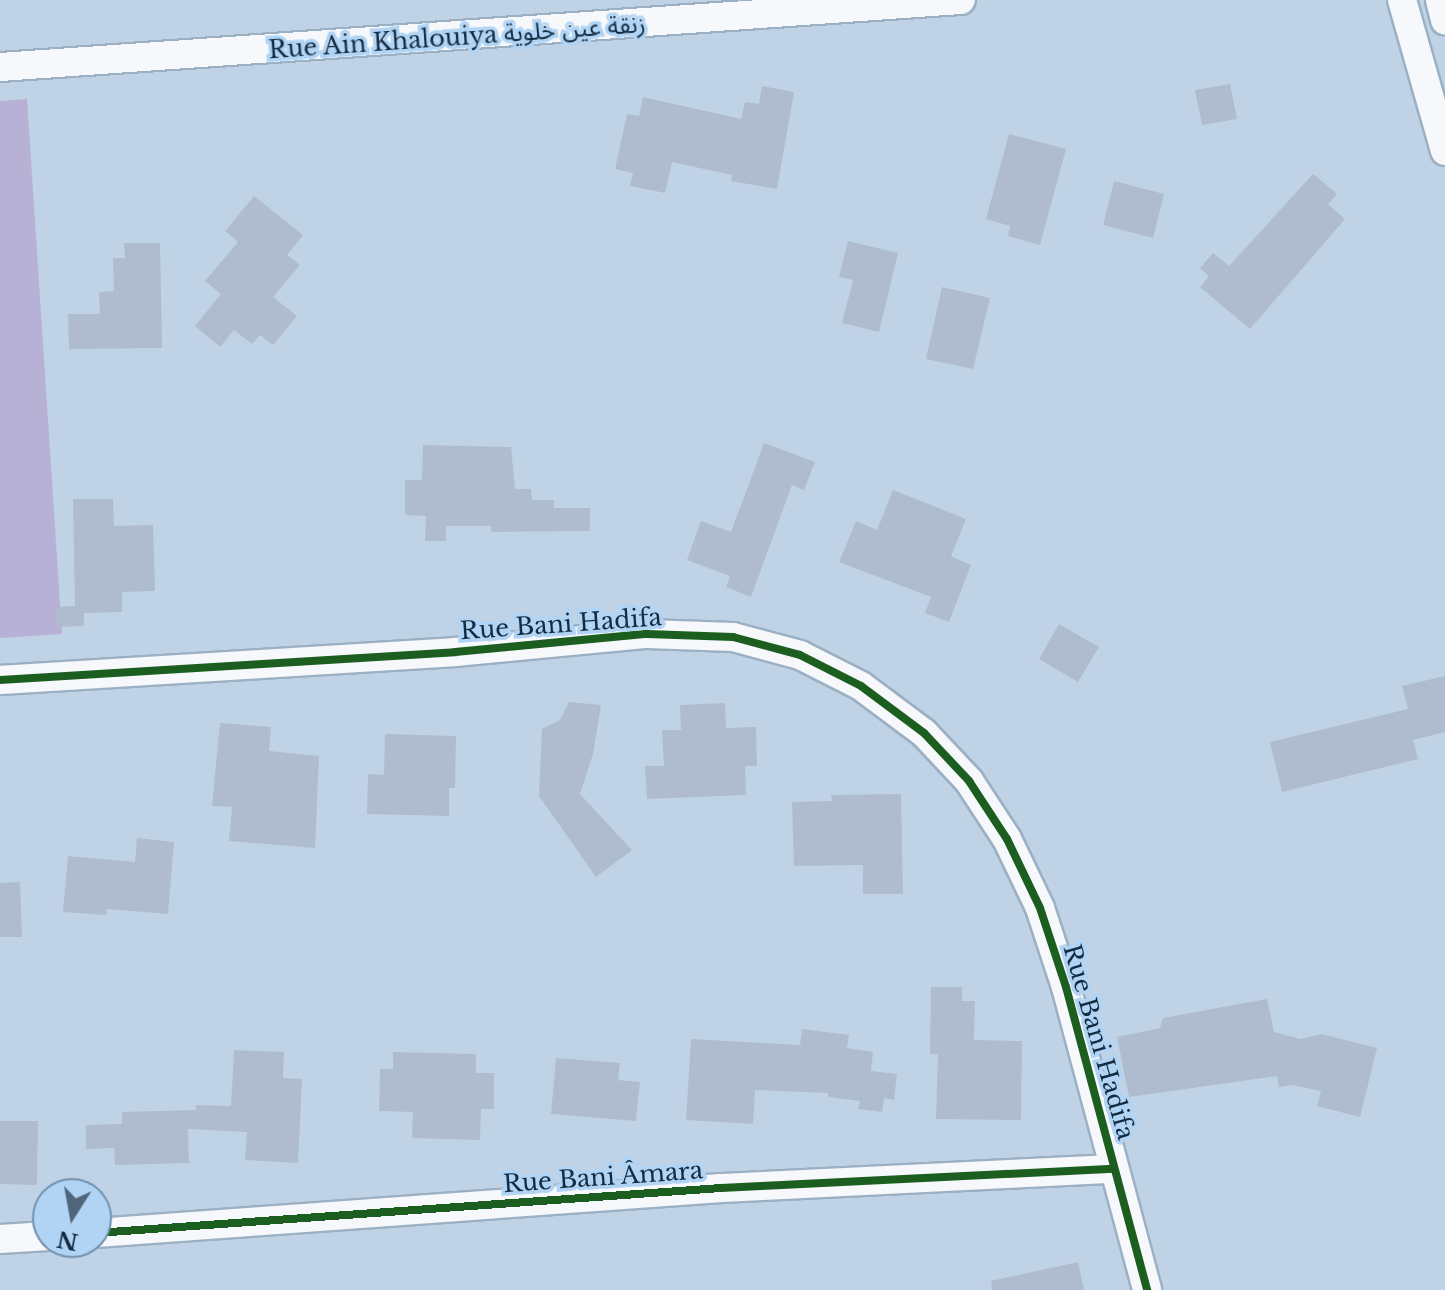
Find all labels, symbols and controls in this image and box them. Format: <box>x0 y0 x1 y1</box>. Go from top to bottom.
street label: Rue Ain Khalouiya زنقة عين خلوية <box>267 9 647 65</box>
street label: Rue Bani Hadifa <box>459 603 663 645</box>
street label: Rue Bani Hadifa <box>1057 941 1141 1143</box>
street label: Rue Bani Âmara <box>502 1156 704 1198</box>
north arrow <box>32 1178 112 1258</box>
text: N <box>55 1225 80 1255</box>

